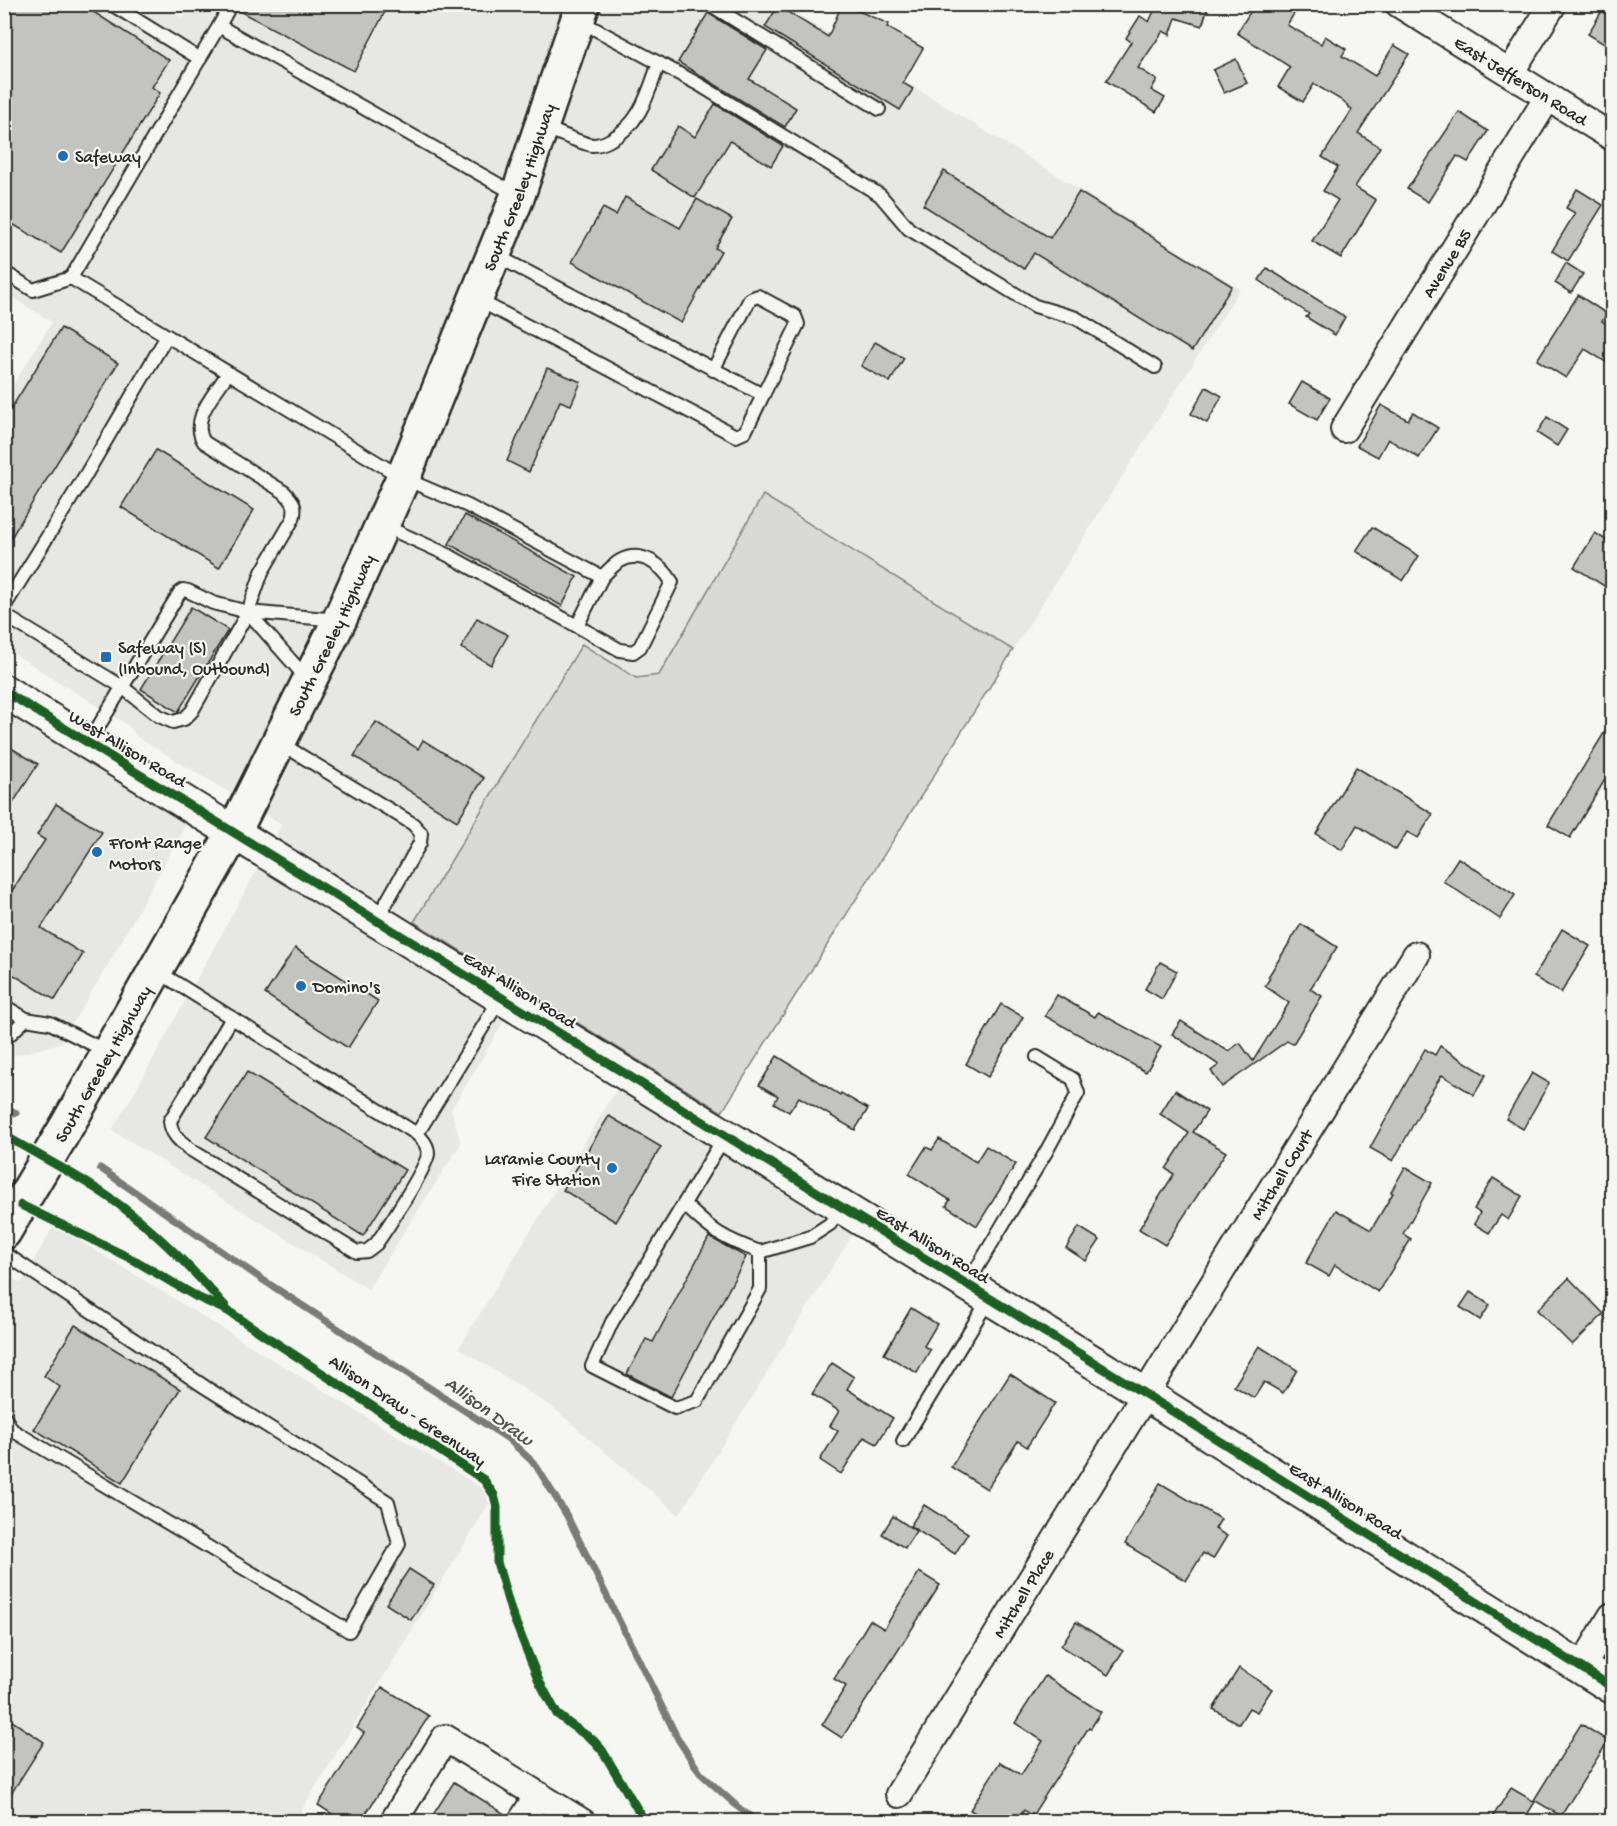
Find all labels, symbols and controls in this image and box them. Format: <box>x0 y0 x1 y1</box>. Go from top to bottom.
street label: East Jefferson Road <box>1449 33 1592 133</box>
street label: South Greeley Highway <box>480 101 561 275</box>
place label: Safeway <box>75 148 141 169</box>
marker: Safeway <box>56 149 70 163</box>
street label: Avenue B5 <box>1419 226 1477 303</box>
street label: South Greeley Highway <box>285 551 381 720</box>
place label: Safeway (S) (Inbound, Outbound) <box>118 639 270 681</box>
marker: Safeway (S) (Inbound, Outbound) <box>99 650 113 664</box>
street label: West Allison Road <box>64 707 191 794</box>
place label: Front Range Motors <box>108 834 202 876</box>
marker: Front Range Motors <box>90 845 104 859</box>
street label: East Allison Road <box>458 948 581 1035</box>
place label: Domino's <box>312 978 381 999</box>
marker: Domino's <box>294 979 308 993</box>
street label: South Greeley Highway <box>51 983 157 1147</box>
street label: Mitchell Court <box>1247 1125 1320 1225</box>
place label: Laramie County Fire Station <box>485 1150 600 1192</box>
marker: Laramie County Fire Station <box>605 1161 619 1175</box>
street label: East Allison Road <box>871 1203 994 1290</box>
street label: Allison Draw - Greenway <box>325 1349 491 1471</box>
water label: Allison Draw <box>441 1370 539 1450</box>
street label: East Allison Road <box>1284 1459 1407 1546</box>
street label: Mitchell Place <box>990 1546 1061 1643</box>

